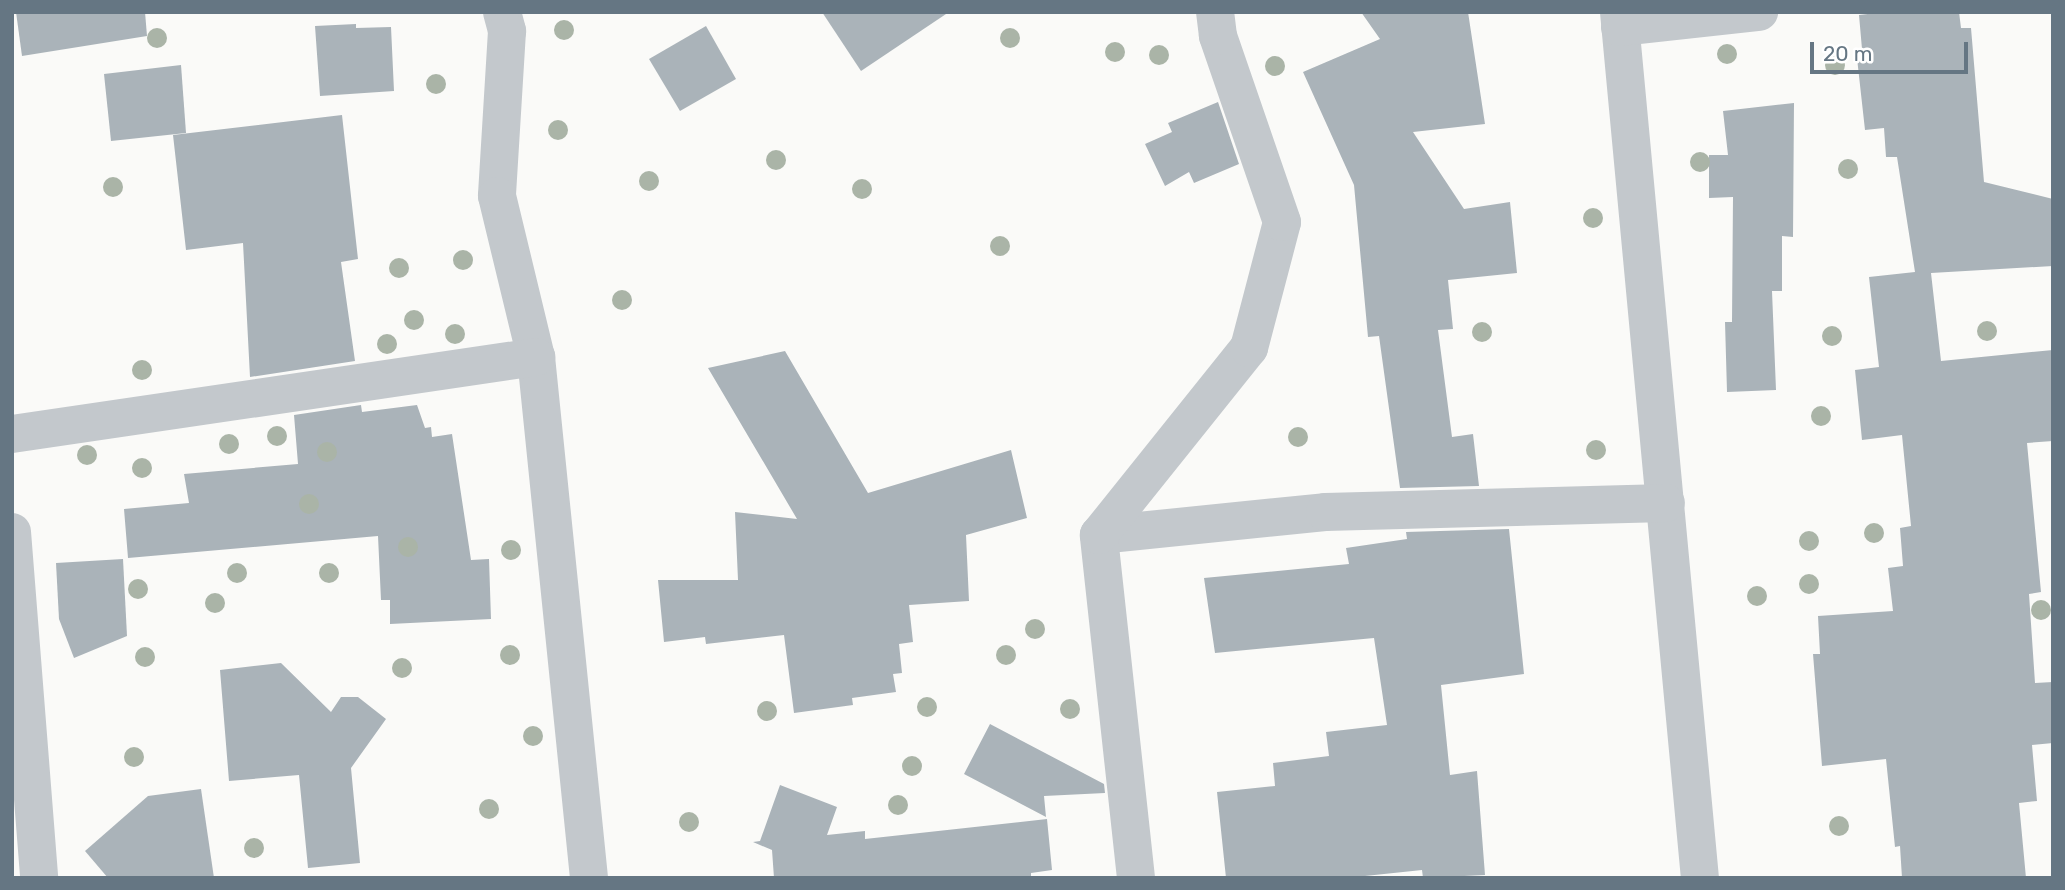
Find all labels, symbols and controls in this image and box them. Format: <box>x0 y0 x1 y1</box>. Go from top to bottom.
scale bar <box>1813 28 1970 72</box>
text: 20 m <box>1823 41 1872 66</box>

